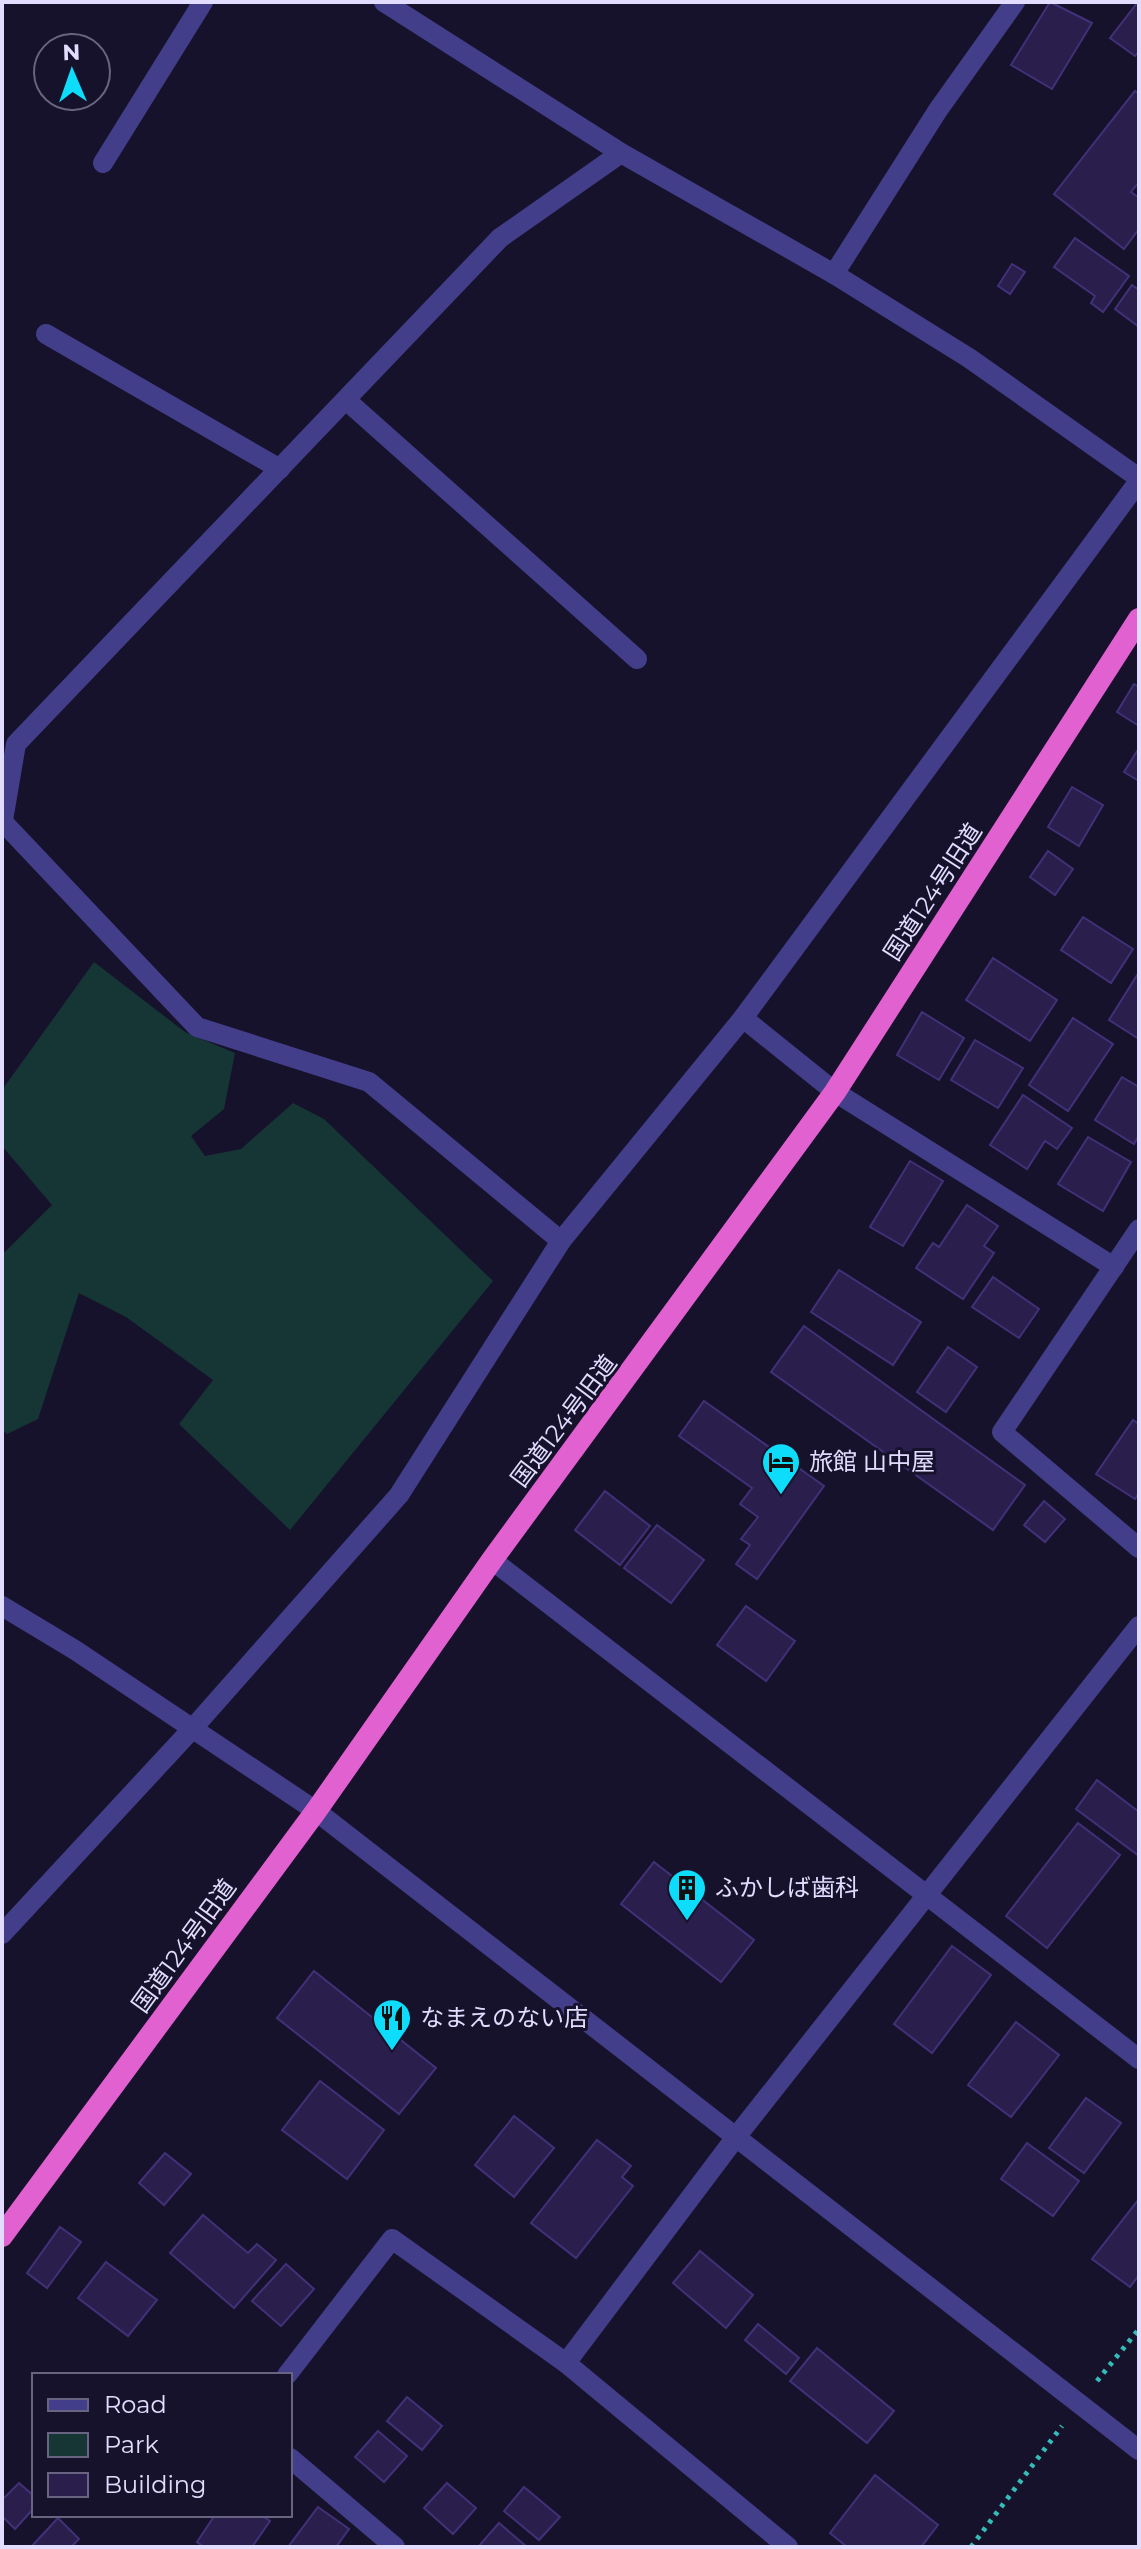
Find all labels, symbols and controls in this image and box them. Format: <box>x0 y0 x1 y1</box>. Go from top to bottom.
north arrow <box>32 32 112 112</box>
text: N <box>62 39 81 66</box>
street label: 国道124号旧道 <box>877 818 988 966</box>
street label: 国道124号旧道 <box>505 1349 623 1492</box>
hotel icon: 旅館 山中屋 <box>760 1441 802 1496</box>
place label: 旅館 山中屋 <box>809 1447 935 1476</box>
building icon: ふかしば歯科 <box>666 1867 708 1922</box>
street label: 国道124号旧道 <box>126 1873 242 2018</box>
place label: ふかしば歯科 <box>715 1873 859 1902</box>
restaurant icon: なまえのない店 <box>371 1997 413 2052</box>
place label: なまえのない店 <box>420 2003 588 2032</box>
legend <box>32 2373 292 2517</box>
text: Road <box>104 2390 167 2419</box>
text: Park <box>104 2430 159 2459</box>
text: Building <box>104 2470 207 2499</box>

